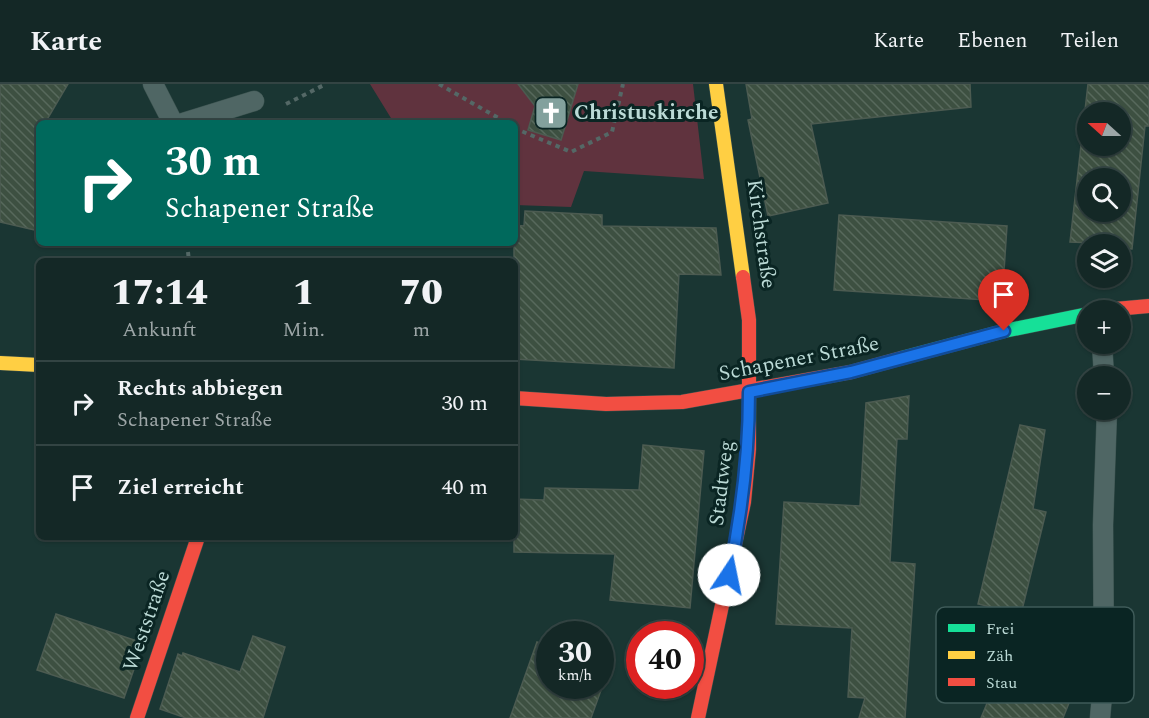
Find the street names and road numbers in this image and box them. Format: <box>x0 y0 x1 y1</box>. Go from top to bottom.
street label: Kirchstraße <box>737 177 785 291</box>
street label: Schapener Straße <box>716 328 882 390</box>
street label: Stadtweg <box>701 439 743 527</box>
street label: Weststraße <box>115 566 179 676</box>

